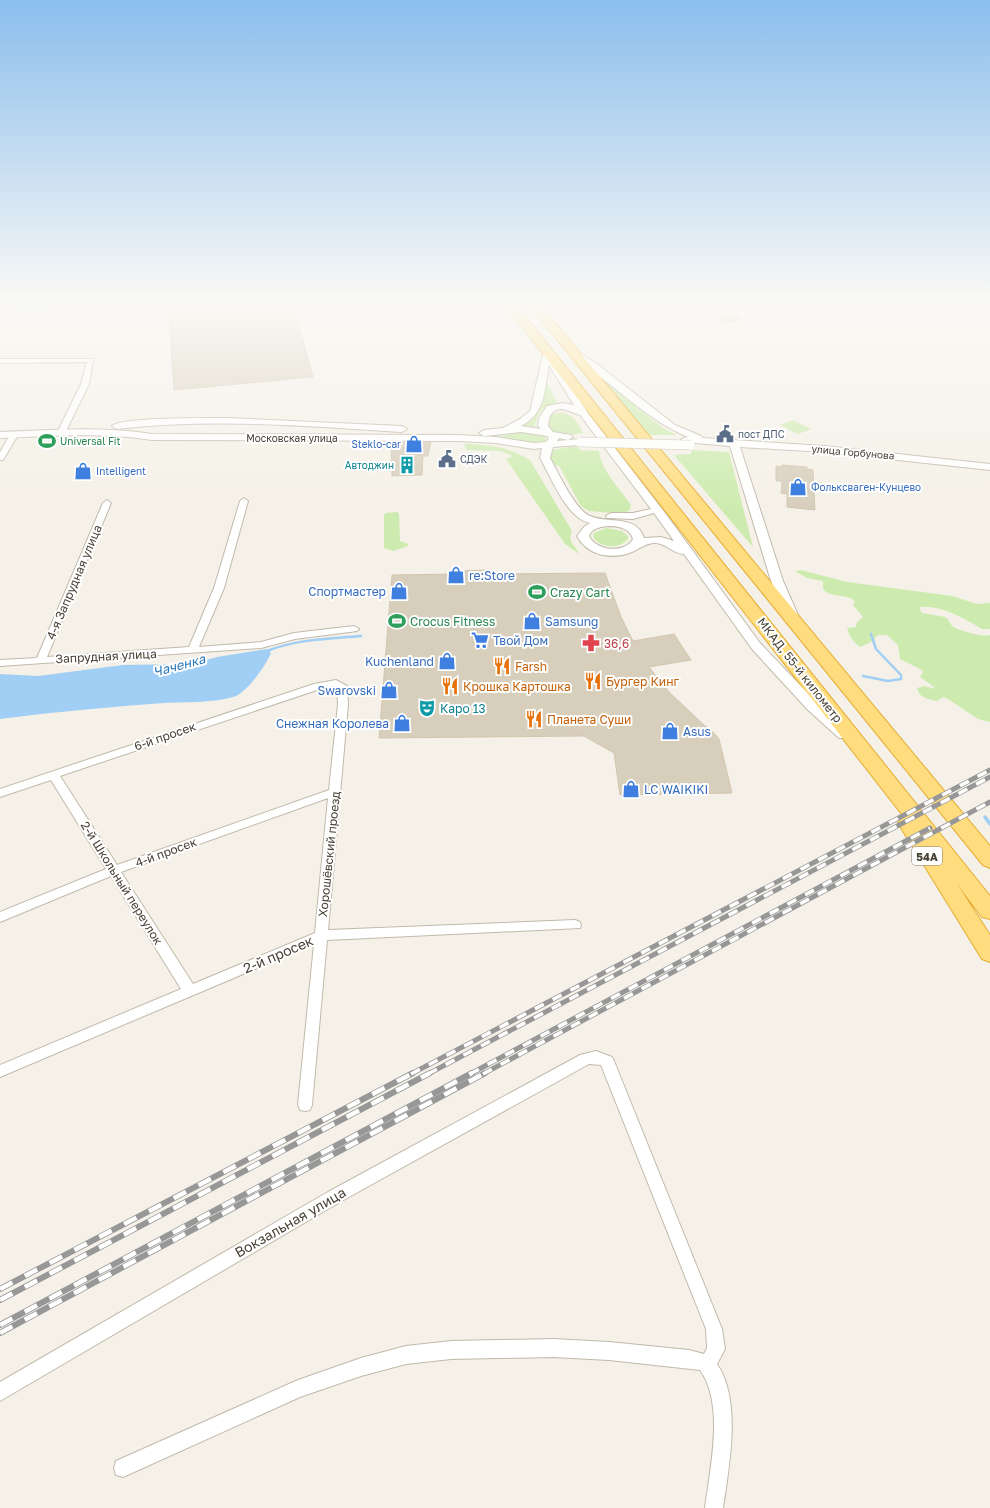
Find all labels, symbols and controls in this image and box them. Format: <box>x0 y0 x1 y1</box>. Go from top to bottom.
public building icon: пост ДПС <box>715 424 735 444</box>
place label: пост ДПС <box>738 428 785 440</box>
sports icon: Universal Fit <box>37 431 57 451</box>
street label: Московская улица <box>246 432 338 444</box>
shop icon: Steklo-car <box>404 434 424 454</box>
place label: Universal Fit <box>60 435 121 447</box>
place label: Steklo-car <box>351 438 401 450</box>
street label: улица Горбунова <box>811 442 895 462</box>
public building icon: СДЭК <box>437 449 457 469</box>
place label: СДЭК <box>460 453 488 465</box>
building icon: Автоджин <box>397 455 417 475</box>
place label: Автоджин <box>345 459 394 471</box>
shop icon: Intelligent <box>73 461 93 481</box>
place label: Intelligent <box>96 465 146 477</box>
shop icon: Фольксваген-Кунцево <box>788 477 808 497</box>
place label: Фольксваген-Кунцево <box>811 481 921 493</box>
street label: 4-я Запрудная улица <box>43 522 105 642</box>
shop icon: re:Store <box>446 565 466 585</box>
place label: re:Store <box>469 568 515 583</box>
shop icon: Спортмастер <box>389 581 409 601</box>
sports icon: Crazy Cart <box>527 582 547 602</box>
place label: Спортмастер <box>308 584 386 599</box>
place label: Crazy Cart <box>550 585 610 600</box>
sports icon: Crocus Fitness <box>387 611 407 631</box>
shop icon: Samsung <box>522 611 542 631</box>
place label: Crocus Fitness <box>410 614 495 629</box>
place label: Samsung <box>545 614 598 629</box>
street label: МКАД, 55-й километр <box>754 614 846 726</box>
supermarket icon: Твой Дом <box>470 630 490 650</box>
place label: Твой Дом <box>493 633 548 648</box>
pharmacy icon: 36,6 <box>581 633 601 653</box>
place label: 36,6 <box>604 636 629 651</box>
street label: Запрудная улица <box>55 646 157 666</box>
water label: Чаченка <box>151 650 208 680</box>
shop icon: Kuchenland <box>437 651 457 671</box>
place label: Kuchenland <box>365 654 434 669</box>
restaurant icon: Farsh <box>492 656 512 676</box>
place label: Farsh <box>515 659 547 674</box>
restaurant icon: Бургер Кинг <box>583 671 603 691</box>
place label: Бургер Кинг <box>606 674 680 689</box>
restaurant icon: Крошка Картошка <box>440 676 460 696</box>
place label: Крошка Картошка <box>463 679 571 694</box>
shop icon: Swarovski <box>379 680 399 700</box>
place label: Swarovski <box>318 683 376 698</box>
theatre icon: Каро 13 <box>417 698 437 718</box>
place label: Каро 13 <box>440 701 485 716</box>
restaurant icon: Планета Суши <box>524 709 544 729</box>
place label: Планета Суши <box>547 712 631 727</box>
shop icon: Снежная Королева <box>392 713 412 733</box>
place label: Снежная Королева <box>276 716 389 731</box>
street label: 6-й просек <box>132 718 198 754</box>
shop icon: Asus <box>660 721 680 741</box>
place label: Asus <box>683 724 711 739</box>
shop icon: LC WAIKIKI <box>621 779 641 799</box>
place label: LC WAIKIKI <box>644 782 708 797</box>
street label: Хорошёвский проезд <box>315 790 343 918</box>
street label: 2-й Школьный переулок <box>78 818 166 948</box>
street label: 4-й просек <box>133 834 199 870</box>
road number: 54А <box>912 847 942 865</box>
street label: 2-й просек <box>240 932 316 976</box>
street label: Вокзальная улица <box>231 1183 349 1261</box>

